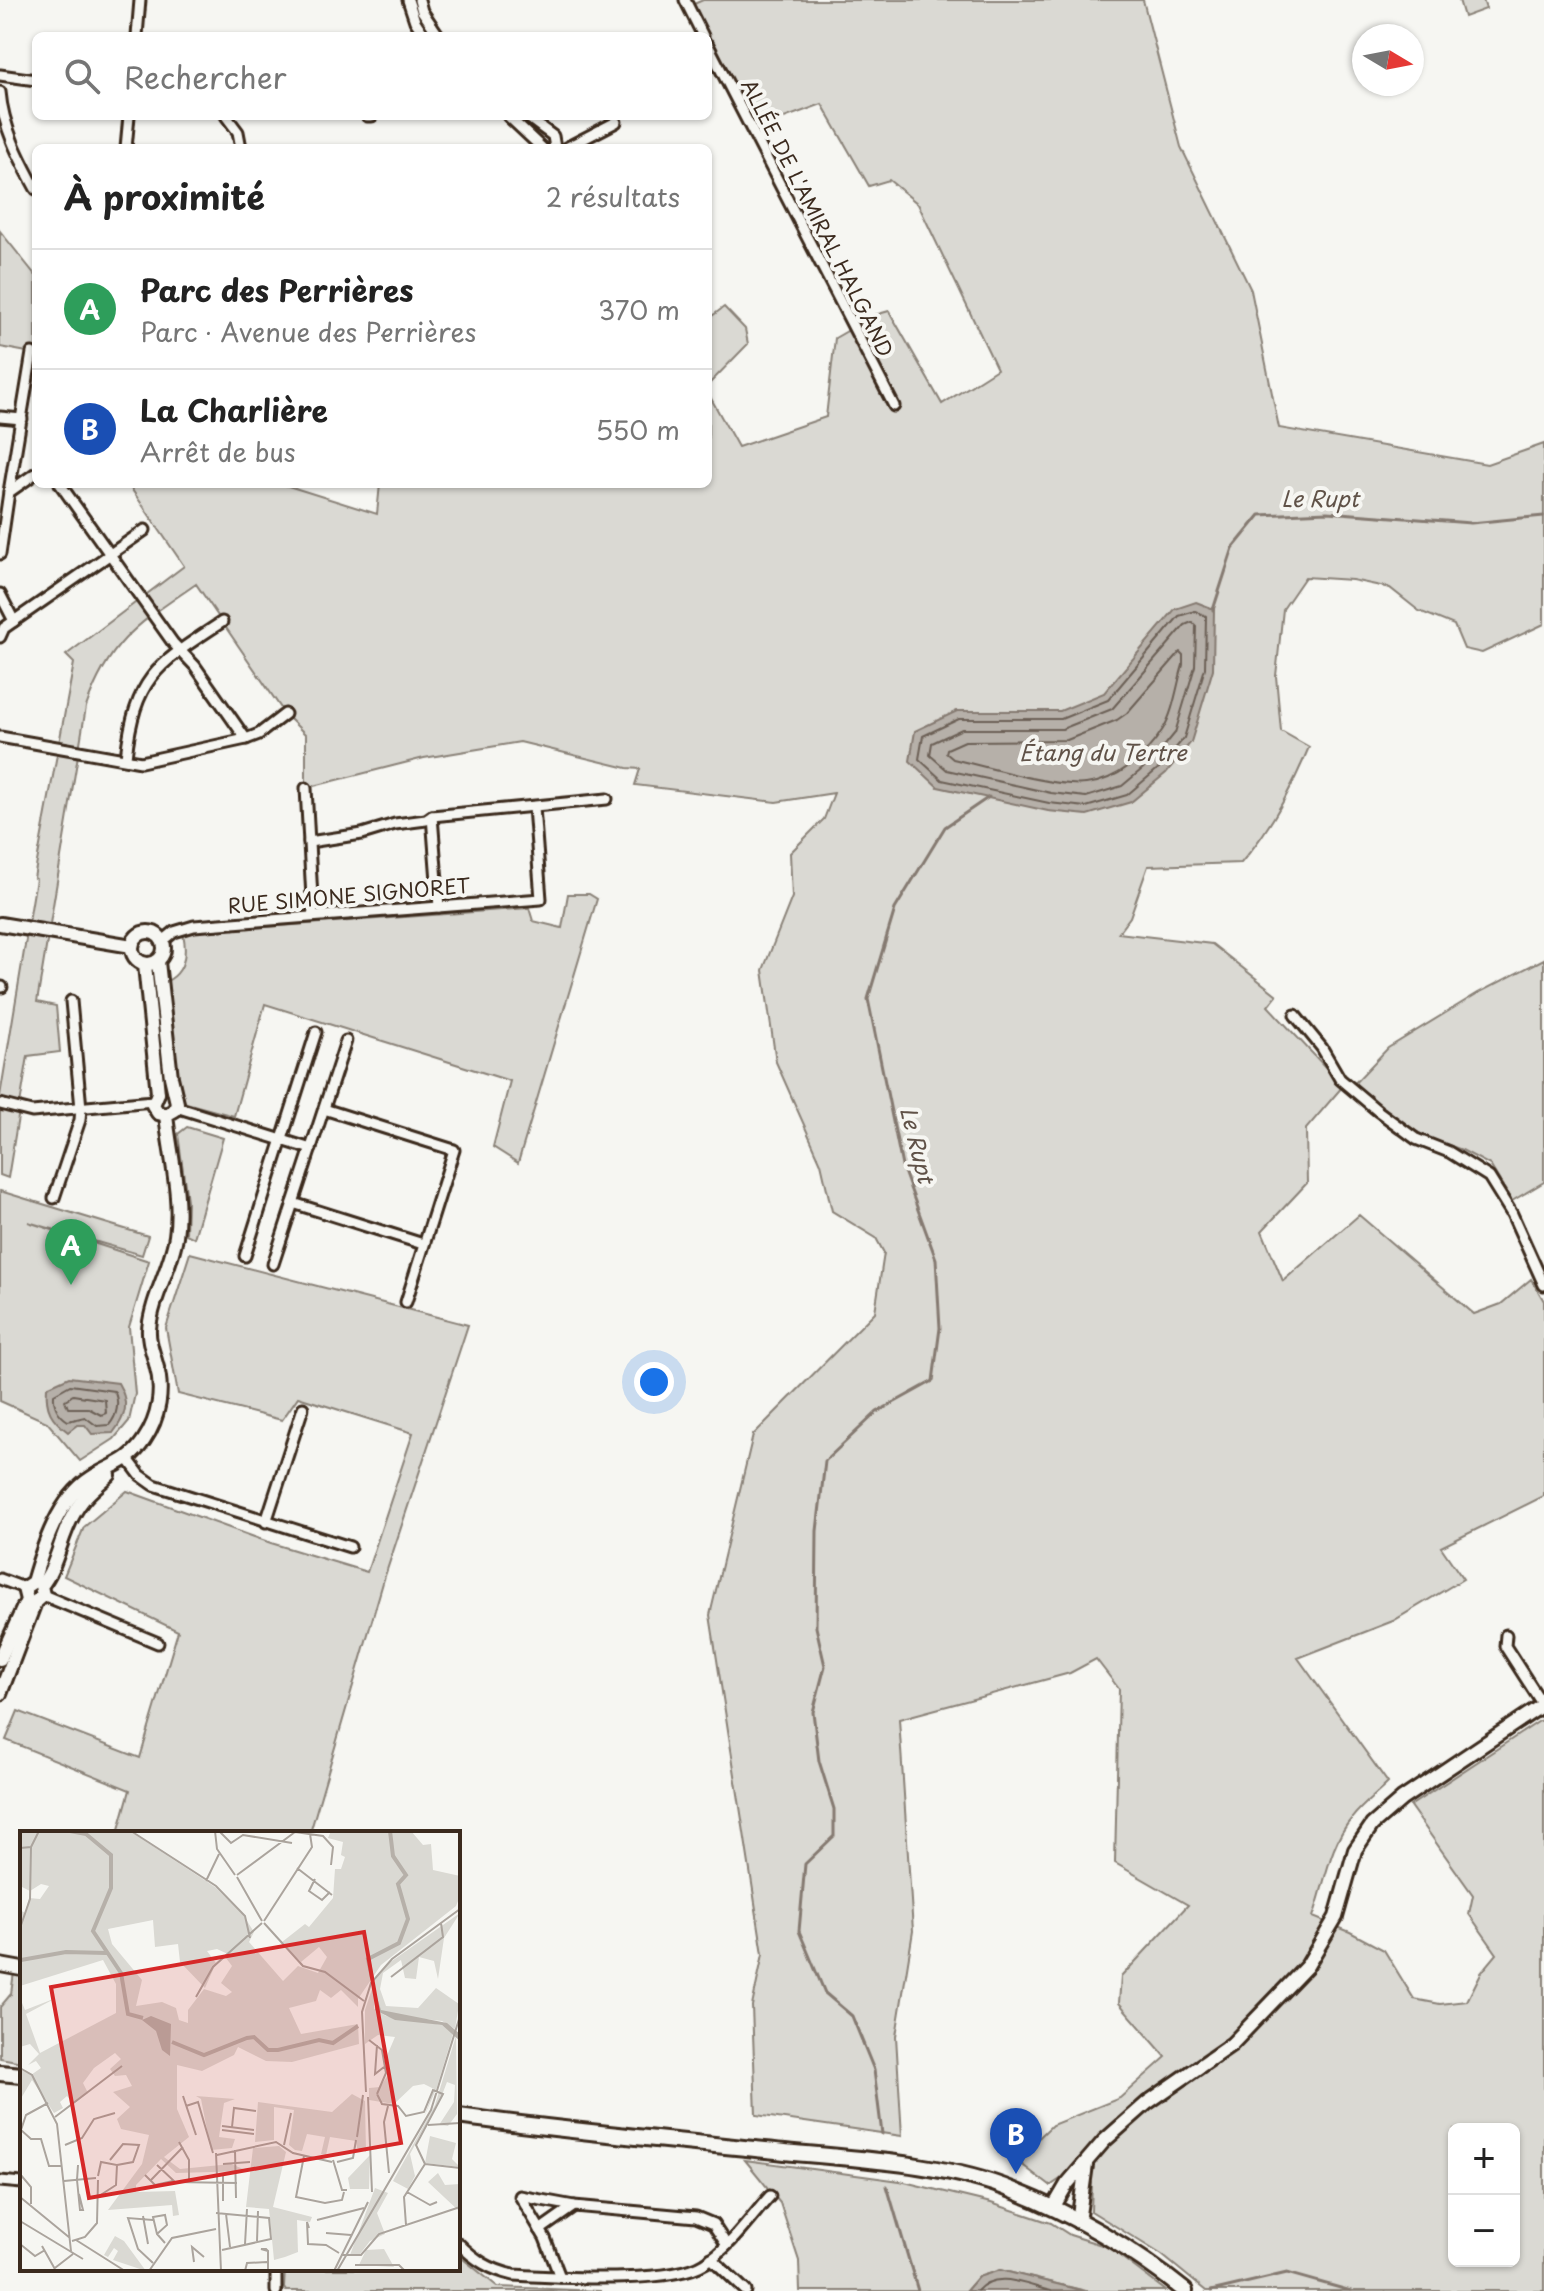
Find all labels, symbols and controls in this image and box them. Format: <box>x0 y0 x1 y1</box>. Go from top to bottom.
north arrow <box>1352 24 1424 96</box>
search box <box>32 32 712 120</box>
icon: search <box>60 54 104 98</box>
text: Rechercher <box>124 54 287 99</box>
street label: ALLÉE DE L'AMIRAL HALGAND <box>735 73 901 362</box>
text: À proximité <box>64 170 265 222</box>
text: 2 résultats <box>546 177 680 216</box>
text: Parc des Perrières <box>140 267 414 312</box>
text: A <box>80 290 100 329</box>
text: 370 m <box>598 290 680 329</box>
text: Parc · Avenue des Perrières <box>140 312 476 351</box>
text: La Charlière <box>140 387 328 432</box>
text: B <box>81 410 99 449</box>
text: 550 m <box>596 410 680 449</box>
text: Arrêt de bus <box>140 432 296 471</box>
water label: Le Rupt <box>1281 481 1362 514</box>
water label: Étang du Tertre <box>1019 735 1188 768</box>
street label: RUE SIMONE SIGNORET <box>226 869 472 921</box>
water label: Le Rupt <box>893 1103 945 1189</box>
pin: A <box>45 1219 97 1285</box>
your location <box>634 1362 674 1402</box>
inset map <box>20 1831 460 2271</box>
pin: B <box>990 2108 1042 2174</box>
map controls <box>1448 2123 1520 2267</box>
button: + <box>1448 2123 1520 2195</box>
button: − <box>1448 2195 1520 2267</box>

